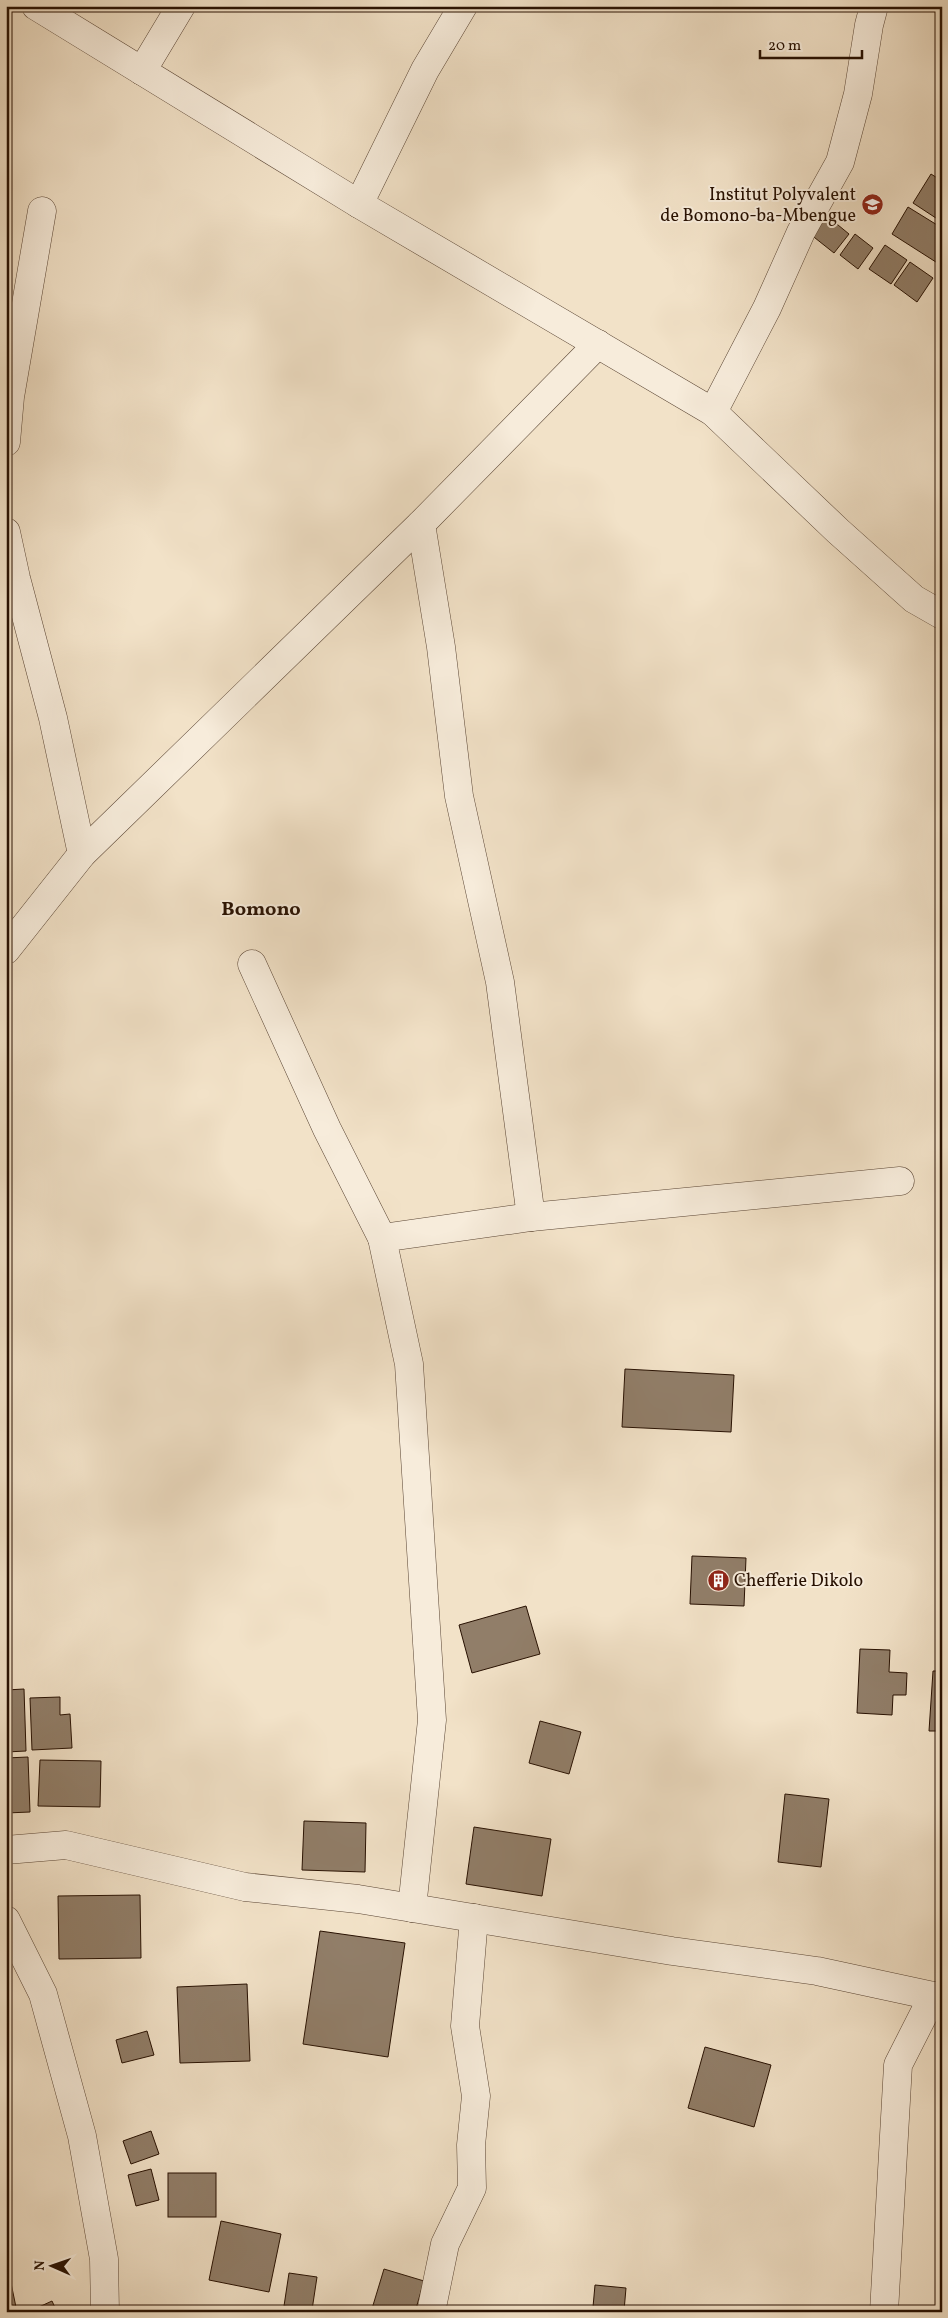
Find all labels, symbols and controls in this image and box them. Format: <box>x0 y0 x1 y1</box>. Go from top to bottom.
scale bar <box>760 28 863 60</box>
text: 20 m <box>768 36 801 57</box>
place label: Institut Polyvalent de Bomono-ba-Mbengue <box>660 183 856 229</box>
school or university icon: Institut Polyvalent de Bomono-ba-Mbengue <box>860 193 884 217</box>
district label: Bomono <box>221 896 301 924</box>
building icon: Chefferie Dikolo <box>706 1569 730 1593</box>
place label: Chefferie Dikolo <box>734 1569 863 1594</box>
north arrow <box>28 2240 78 2290</box>
text: N <box>31 2260 50 2271</box>

